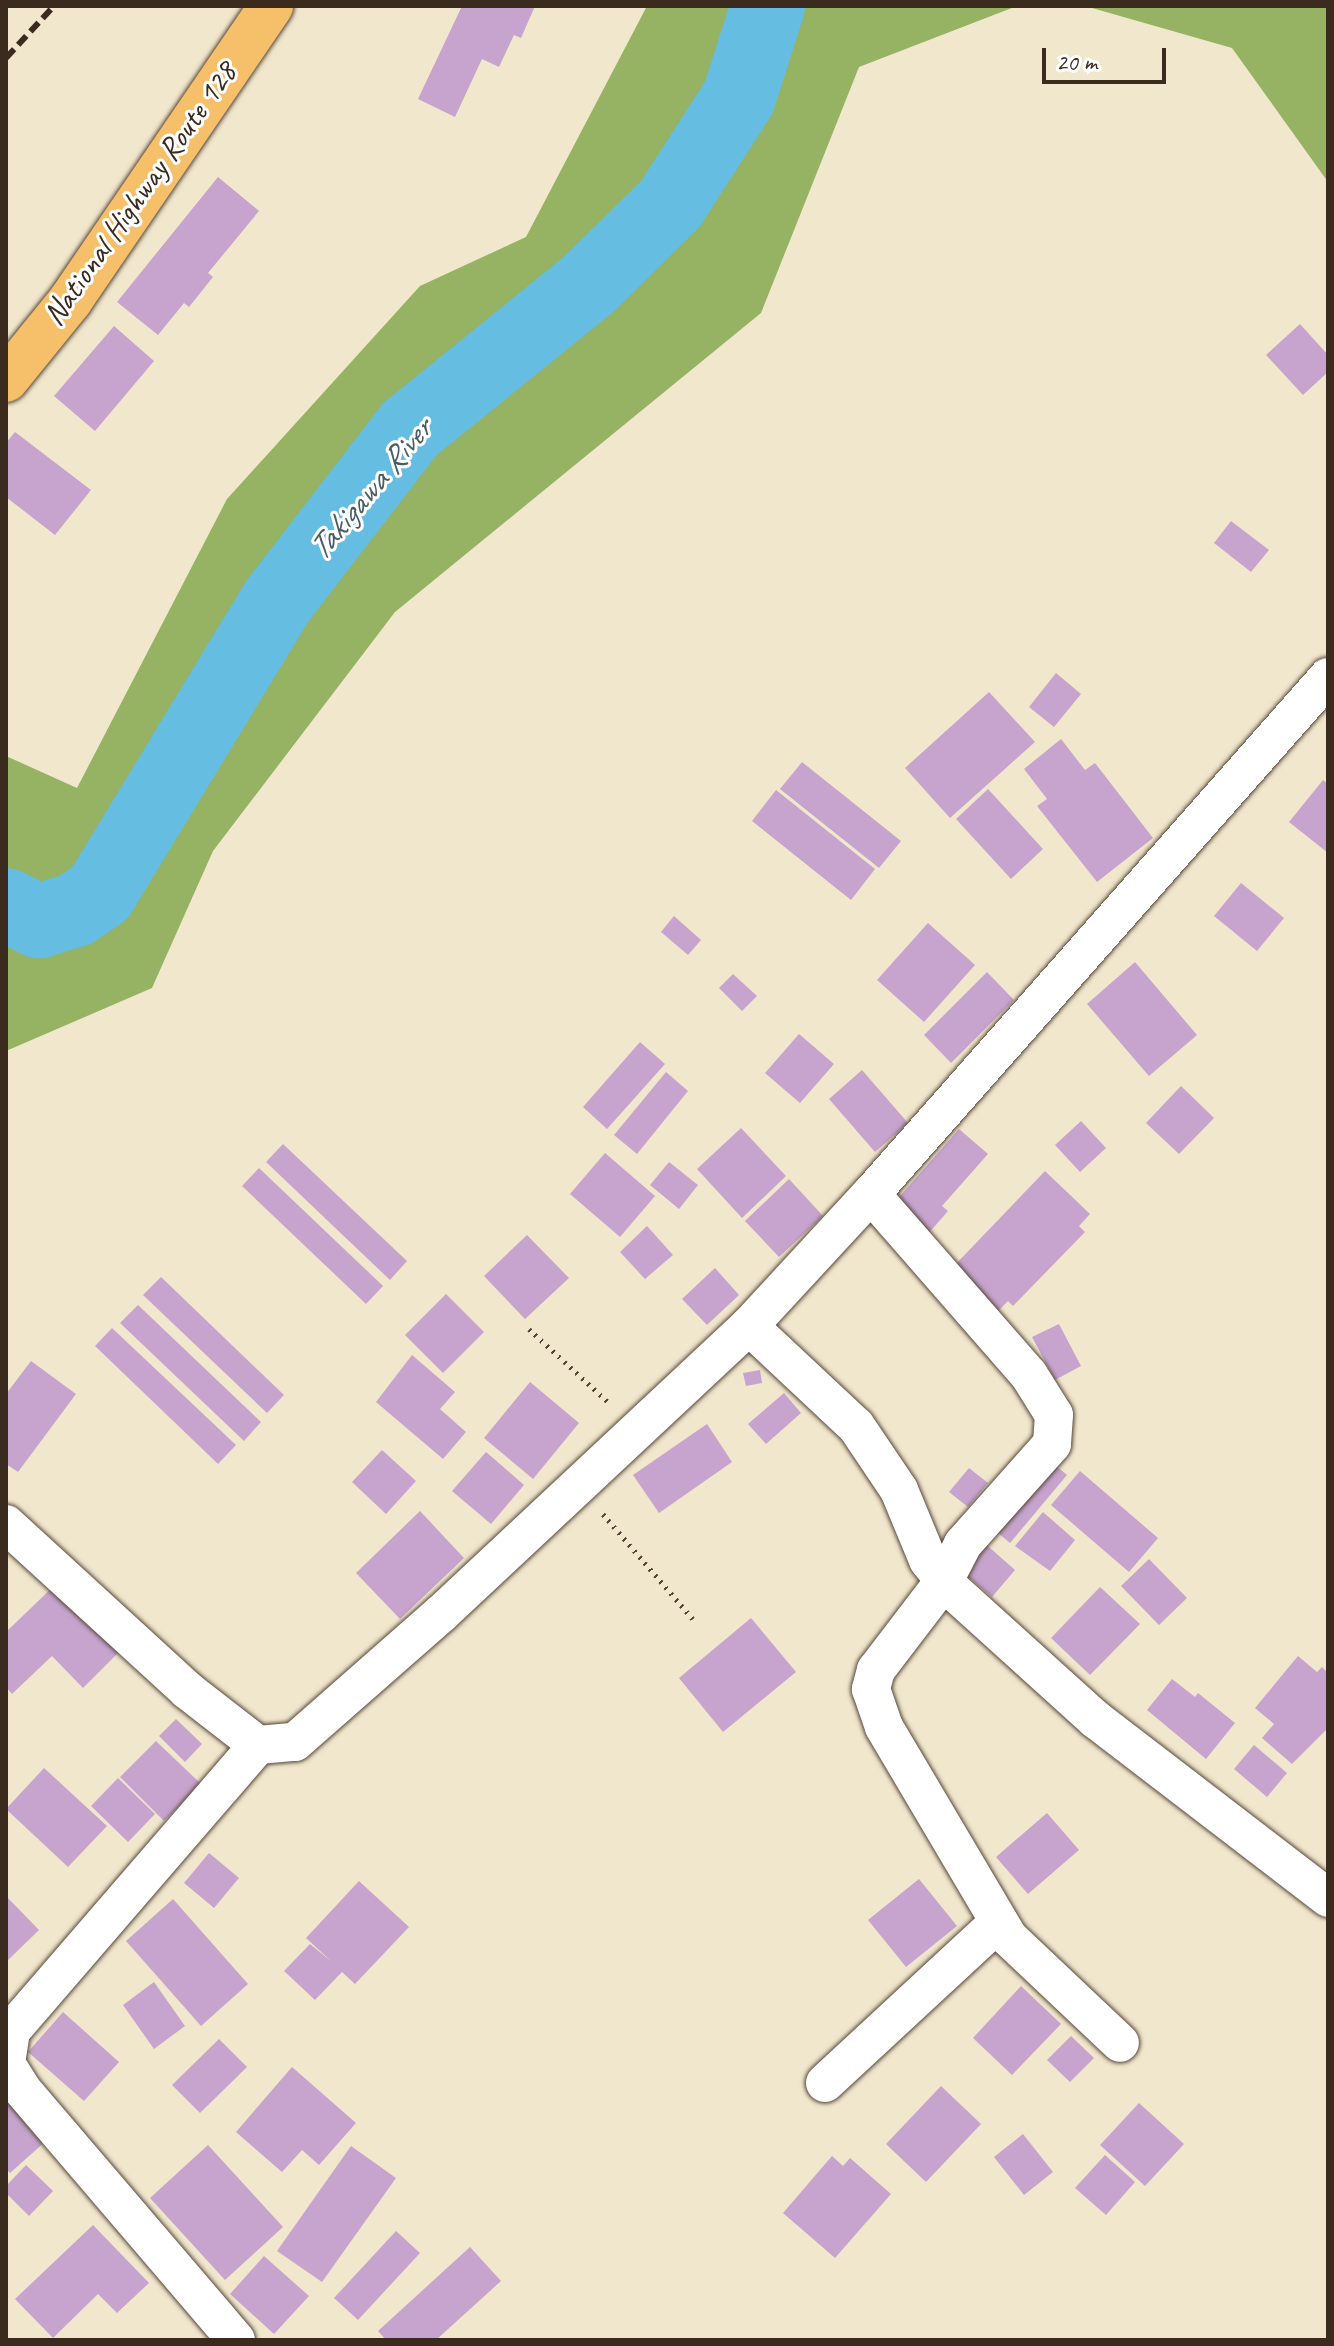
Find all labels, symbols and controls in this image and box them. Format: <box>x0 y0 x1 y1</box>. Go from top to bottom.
scale bar <box>1046 32 1170 82</box>
text: 20 m <box>1056 47 1097 77</box>
street label: National Highway Route 128 <box>35 55 245 333</box>
water label: Takigawa River <box>298 410 440 568</box>

